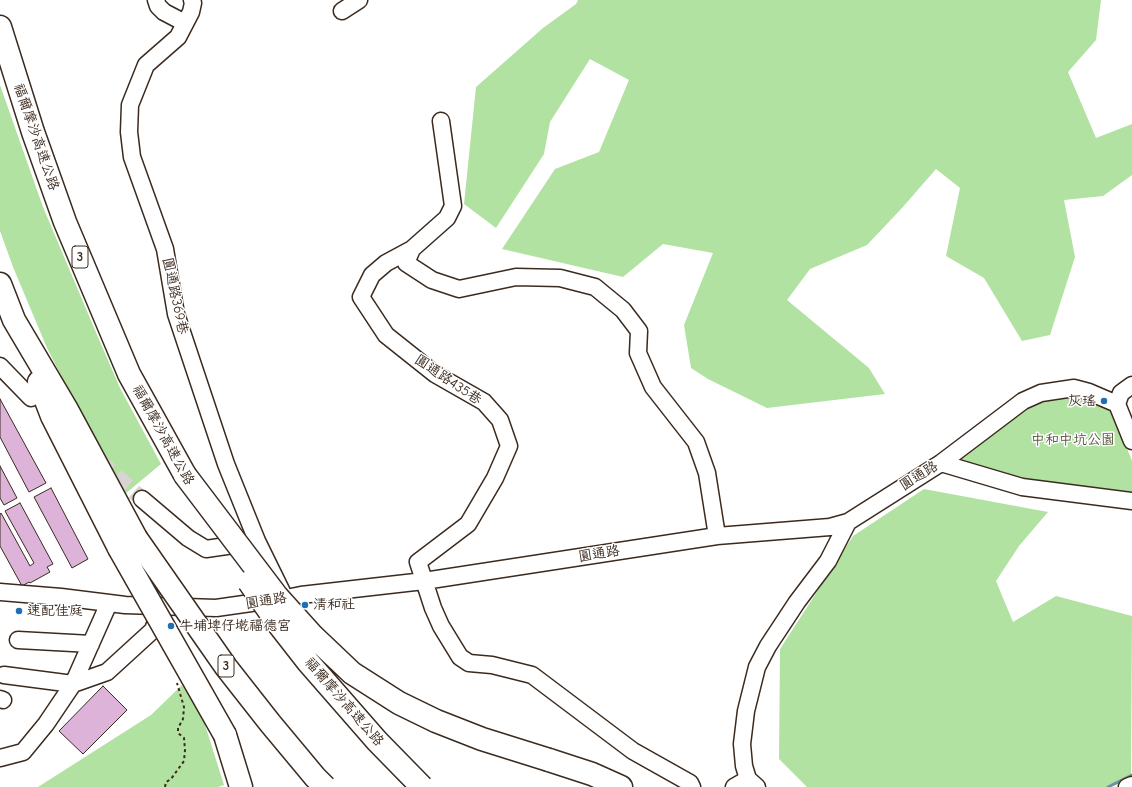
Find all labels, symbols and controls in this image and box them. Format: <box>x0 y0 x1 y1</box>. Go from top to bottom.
street label: 福爾摩沙高速公路 <box>10 81 62 193</box>
road number: 3 <box>72 246 88 268</box>
street label: 圓通路369巷 <box>159 256 191 336</box>
street label: 圓通路435巷 <box>411 351 485 409</box>
street label: 福爾摩沙高速公路 <box>129 382 197 488</box>
place label: 灰瑤 <box>1068 393 1096 409</box>
marker: 灰瑤 <box>1099 396 1109 406</box>
park label: 中和中坑公園 <box>1031 432 1115 448</box>
street label: 圓通路 <box>897 458 941 494</box>
street label: 圓通路 <box>577 542 621 566</box>
street label: 圓通路 <box>244 589 288 613</box>
place label: 清和社 <box>313 597 355 613</box>
marker: 清和社 <box>300 600 310 610</box>
place label: 速配佳庭 <box>27 603 83 619</box>
marker: 速配佳庭 <box>14 606 24 616</box>
place label: 牛埔埤仔墘福德宮 <box>179 618 291 634</box>
marker: 牛埔埤仔墘福德宮 <box>166 621 176 631</box>
street label: 福爾摩沙高速公路 <box>301 654 387 750</box>
road number: 3 <box>218 655 234 677</box>

